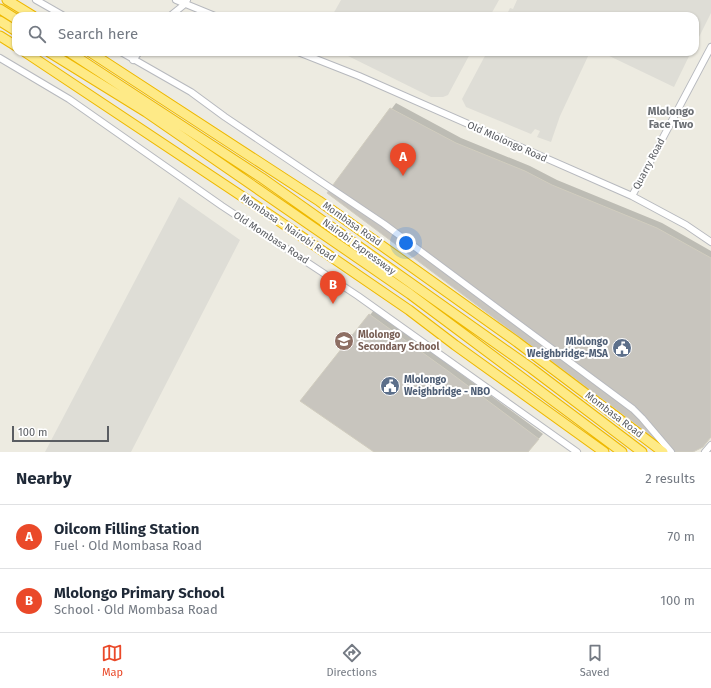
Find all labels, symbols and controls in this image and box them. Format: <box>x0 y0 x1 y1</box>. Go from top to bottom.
search box <box>12 12 699 56</box>
icon: search <box>26 23 48 45</box>
text: Search here <box>58 25 138 43</box>
district label: Mlolongo Face Two <box>648 105 695 131</box>
street label: Old Mlolongo Road <box>465 119 549 165</box>
street label: Quarry Road <box>630 136 668 192</box>
pin: A <box>390 143 416 176</box>
street label: Mombasa - Nairobi Road <box>238 192 338 264</box>
street label: Mombasa Road <box>320 199 384 249</box>
street label: Old Mombasa Road <box>231 209 311 267</box>
street label: Nairobi Expressway <box>320 216 398 278</box>
your location <box>396 233 416 253</box>
pin: B <box>320 271 346 304</box>
place label: Mlolongo Secondary School <box>358 329 439 353</box>
school or university icon: Mlolongo Secondary School <box>333 330 355 352</box>
place label: Mlolongo Weighbridge-MSA <box>527 336 609 360</box>
public building icon: Mlolongo Weighbridge-MSA <box>611 337 633 359</box>
place label: Mlolongo Weighbridge - NBO <box>404 374 490 398</box>
public building icon: Mlolongo Weighbridge - NBO <box>379 375 401 397</box>
street label: Mombasa Road <box>583 389 645 441</box>
scale bar <box>12 424 109 443</box>
text: 100 m <box>18 426 47 439</box>
text: Nearby <box>16 468 71 489</box>
text: 2 results <box>645 471 695 486</box>
text: Oilcom Filling Station <box>54 520 199 538</box>
text: A <box>25 529 33 544</box>
text: 70 m <box>668 529 695 544</box>
text: Fuel · Old Mombasa Road <box>54 538 202 553</box>
text: Mlolongo Primary School <box>54 584 225 602</box>
text: B <box>25 593 33 608</box>
text: 100 m <box>660 593 695 608</box>
text: School · Old Mombasa Road <box>54 602 218 617</box>
tab: Map <box>101 642 123 679</box>
tab: Directions <box>326 642 377 679</box>
tab: Saved <box>580 642 610 679</box>

